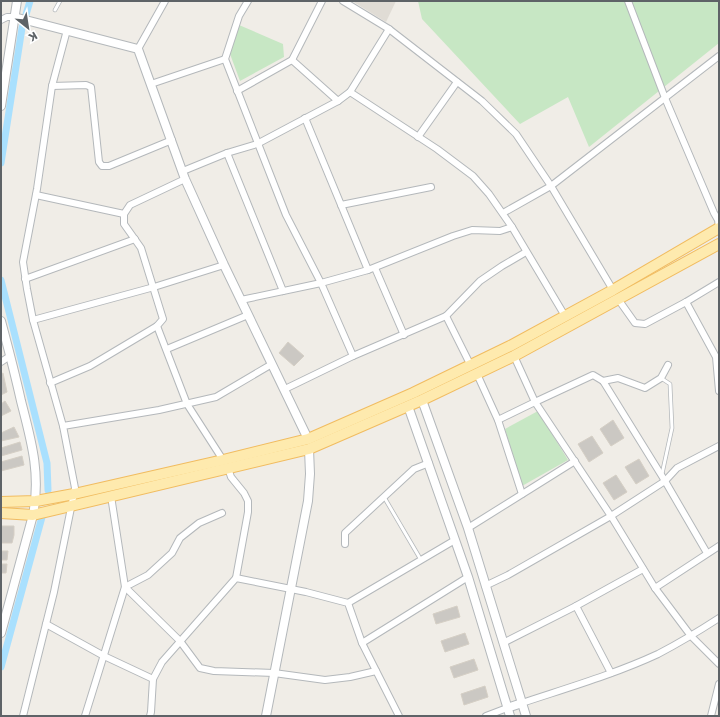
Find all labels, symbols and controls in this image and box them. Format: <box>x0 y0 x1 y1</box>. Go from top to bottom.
north arrow <box>8 8 48 48</box>
text: K <box>27 29 40 45</box>

